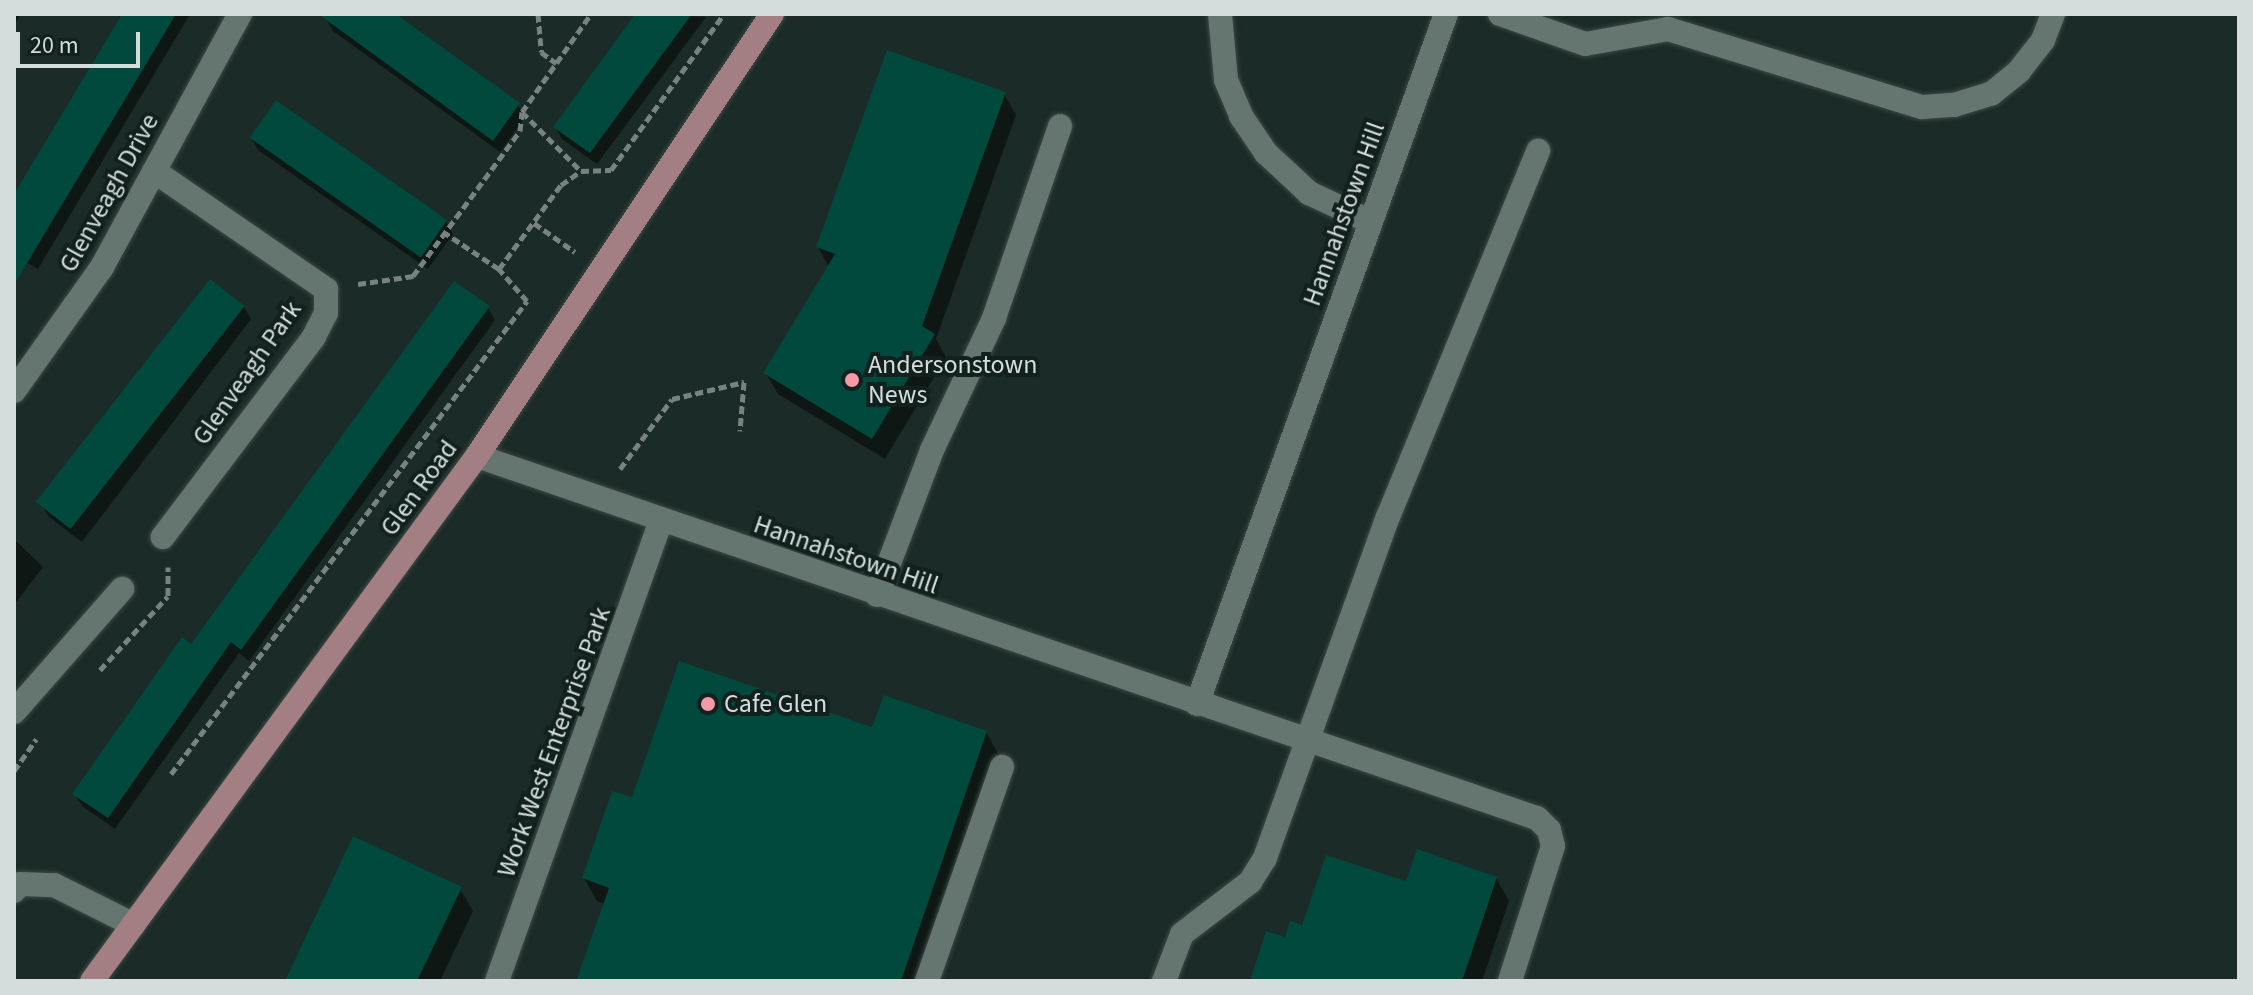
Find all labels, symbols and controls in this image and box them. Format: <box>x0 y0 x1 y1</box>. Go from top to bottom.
scale bar <box>20 16 144 66</box>
text: 20 m <box>30 28 79 63</box>
street label: Glenveagh Drive <box>53 108 165 278</box>
street label: Hannahstown Hill <box>1296 118 1392 310</box>
street label: Glenveagh Park <box>186 295 308 451</box>
place label: Andersonstown News <box>868 349 1038 410</box>
marker: Andersonstown News <box>843 371 861 389</box>
street label: Glen Road <box>374 434 464 542</box>
street label: Hannahstown Hill <box>750 509 942 601</box>
street label: Work West Enterprise Park <box>491 603 617 881</box>
place label: Cafe Glen <box>724 688 827 720</box>
marker: Cafe Glen <box>699 695 717 713</box>

